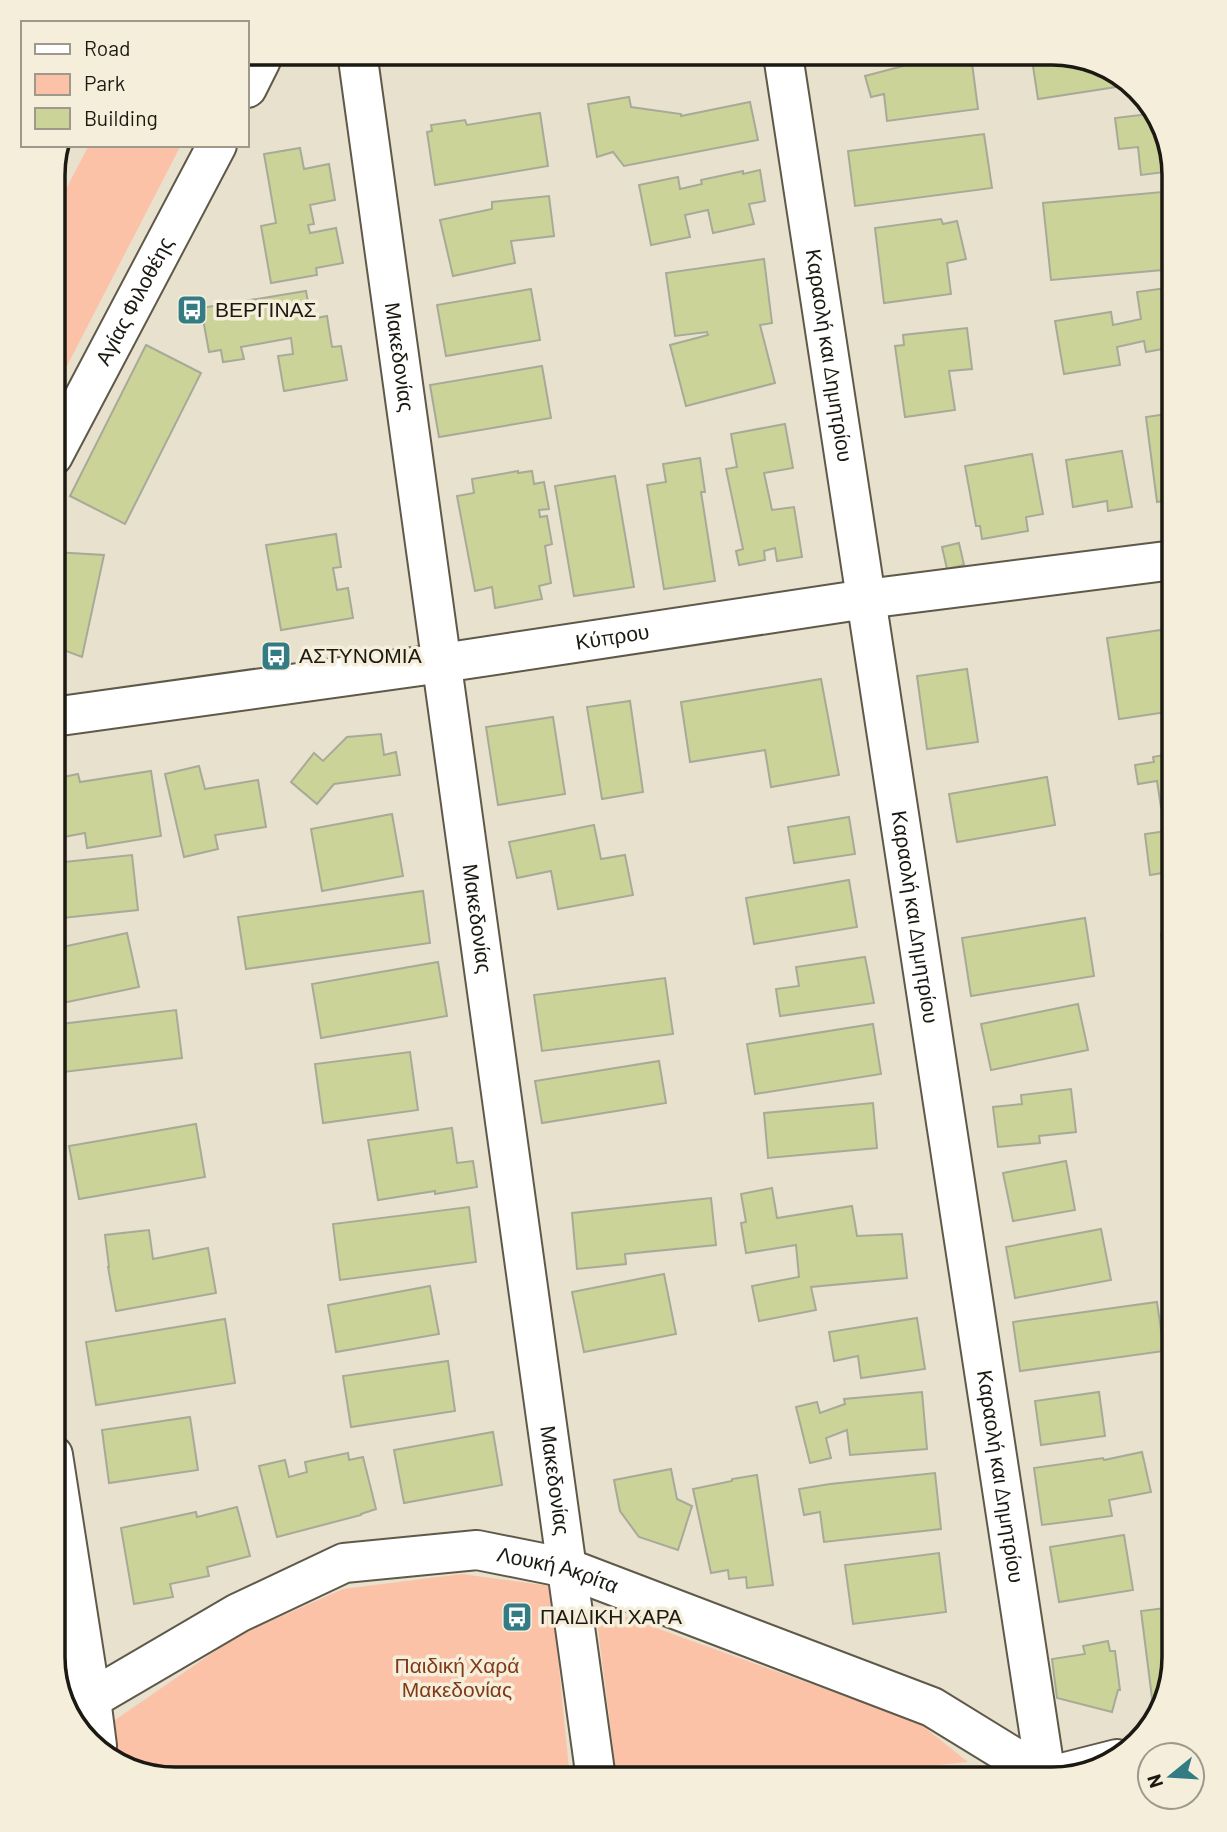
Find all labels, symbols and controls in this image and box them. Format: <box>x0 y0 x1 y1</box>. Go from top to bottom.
legend <box>21 21 248 147</box>
text: Road <box>84 35 130 60</box>
text: Park <box>84 70 125 95</box>
text: Building <box>84 105 158 130</box>
street label: Αγίας Φιλοθέης <box>89 232 177 369</box>
street label: Καραολή και Δημητρίου <box>802 247 859 464</box>
bus stop icon: ΒΕΡΓΙΝΑΣ <box>175 293 209 327</box>
place label: ΒΕΡΓΙΝΑΣ <box>215 296 317 321</box>
street label: Μακεδονίας <box>381 301 421 413</box>
street label: Κύπρου <box>574 618 651 654</box>
bus stop icon: ΑΣΤΥΝΟΜΙΑ <box>259 639 293 673</box>
place label: ΑΣΤΥΝΟΜΙΑ <box>299 642 422 667</box>
street label: Καραολή και Δημητρίου <box>888 808 945 1025</box>
street label: Μακεδονίας <box>459 862 498 975</box>
street label: Καραολή και Δημητρίου <box>973 1368 1030 1585</box>
street label: Μακεδονίας <box>536 1424 576 1537</box>
street label: Λουκή Ακρίτα <box>495 1540 622 1597</box>
bus stop icon: ΠΑΙΔΙΚΗ ΧΑΡΑ <box>500 1600 534 1634</box>
place label: ΠΑΙΔΙΚΗ ΧΑΡΑ <box>540 1603 682 1628</box>
park label: Παιδική Χαρά Μακεδονίας <box>395 1652 519 1701</box>
north arrow <box>1136 1741 1206 1811</box>
text: N <box>1141 1772 1167 1791</box>

